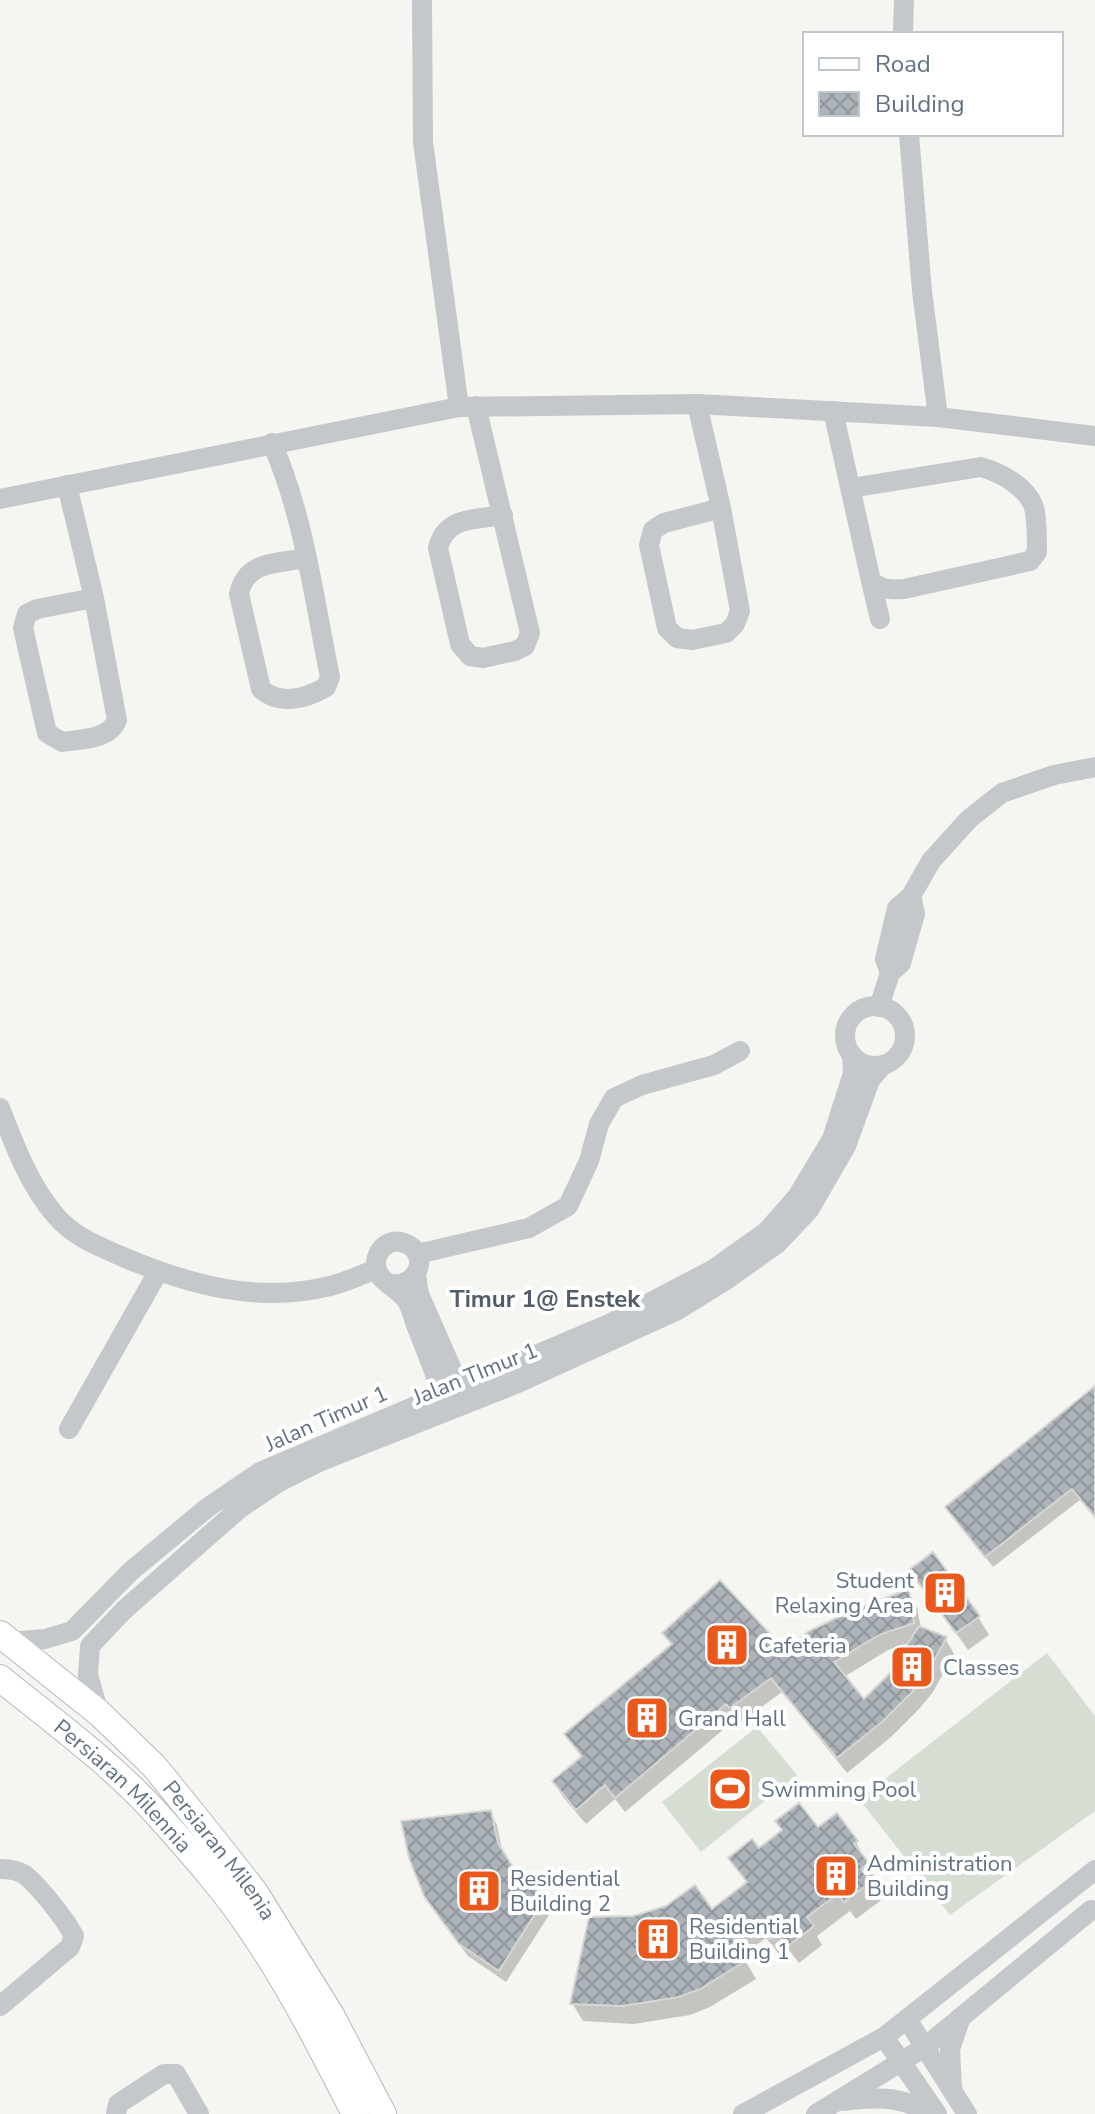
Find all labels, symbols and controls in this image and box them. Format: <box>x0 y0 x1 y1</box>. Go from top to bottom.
legend <box>803 32 1063 136</box>
text: Road <box>875 48 931 80</box>
text: Building <box>875 88 965 120</box>
district label: Timur 1@ Enstek <box>450 1283 641 1315</box>
street label: Jalan TImur 1 <box>408 1335 542 1413</box>
street label: Jalan Timur 1 <box>259 1378 393 1460</box>
place label: Student Relaxing Area <box>775 1566 914 1621</box>
building icon: Student Relaxing Area <box>921 1569 969 1617</box>
building icon: Cafeteria <box>703 1621 751 1669</box>
place label: Cafeteria <box>758 1631 847 1661</box>
building icon: Classes <box>888 1643 936 1691</box>
place label: Classes <box>943 1653 1019 1683</box>
building icon: Grand Hall <box>623 1694 671 1742</box>
place label: Grand Hall <box>678 1704 786 1734</box>
street label: Persiaran Milennia <box>47 1713 198 1860</box>
sports icon: Swimming Pool <box>706 1765 754 1813</box>
street label: Persiaran Milenia <box>156 1775 283 1926</box>
place label: Swimming Pool <box>761 1775 917 1805</box>
place label: Administration Building <box>867 1849 1012 1904</box>
building icon: Administration Building <box>812 1852 860 1900</box>
place label: Residential Building 2 <box>510 1864 620 1919</box>
building icon: Residential Building 2 <box>455 1867 503 1915</box>
place label: Residential Building 1 <box>689 1912 799 1967</box>
building icon: Residential Building 1 <box>634 1915 682 1963</box>

